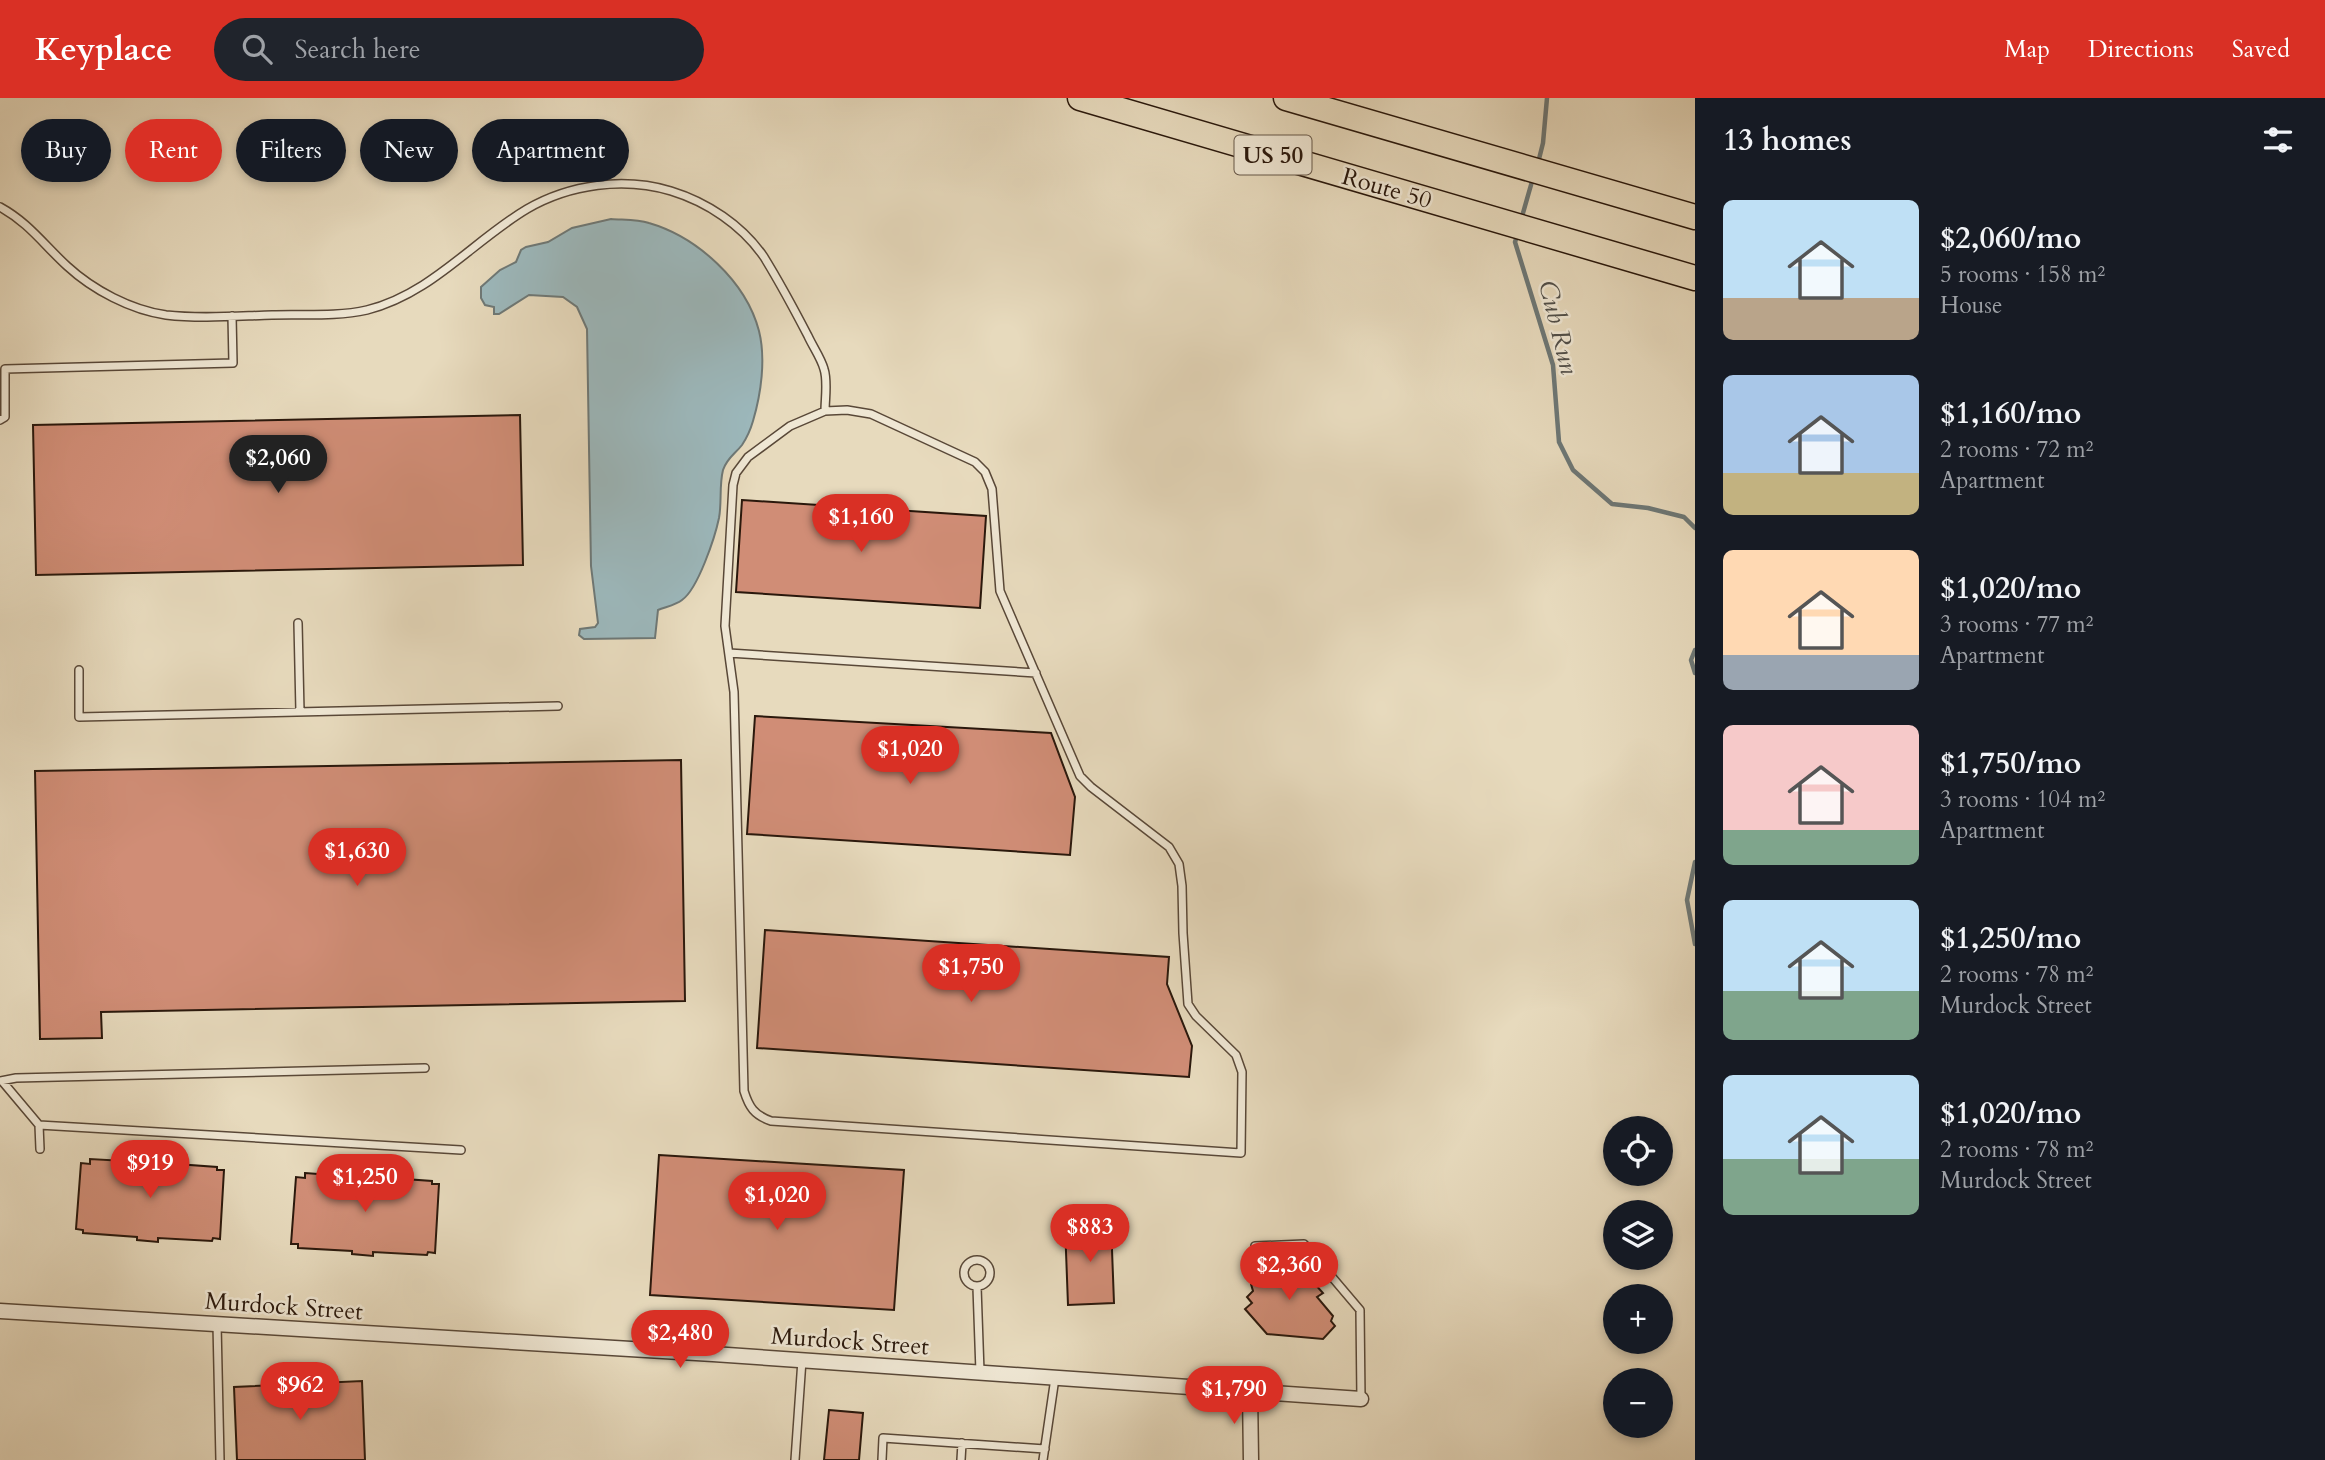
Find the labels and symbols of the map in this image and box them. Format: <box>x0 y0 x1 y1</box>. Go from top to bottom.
road number: US 50 <box>1234 136 1312 174</box>
street label: Route 50 <box>1338 160 1436 217</box>
water label: Cub Run <box>1530 276 1587 378</box>
pin: $2,060 <box>221 436 335 495</box>
pin: $1,160 <box>804 494 918 554</box>
pin: $1,020 <box>853 726 967 786</box>
pin: $1,630 <box>300 828 414 888</box>
pin: $1,750 <box>914 944 1028 1004</box>
pin: $919 <box>109 1140 191 1200</box>
pin: $1,250 <box>308 1154 422 1214</box>
pin: $1,020 <box>720 1172 834 1232</box>
pin: $883 <box>1049 1204 1131 1264</box>
pin: $2,360 <box>1232 1242 1346 1302</box>
street label: Murdock Street <box>204 1285 364 1329</box>
pin: $2,480 <box>623 1310 737 1370</box>
street label: Murdock Street <box>770 1320 930 1364</box>
pin: $962 <box>259 1362 341 1422</box>
pin: $1,790 <box>1177 1366 1291 1426</box>

